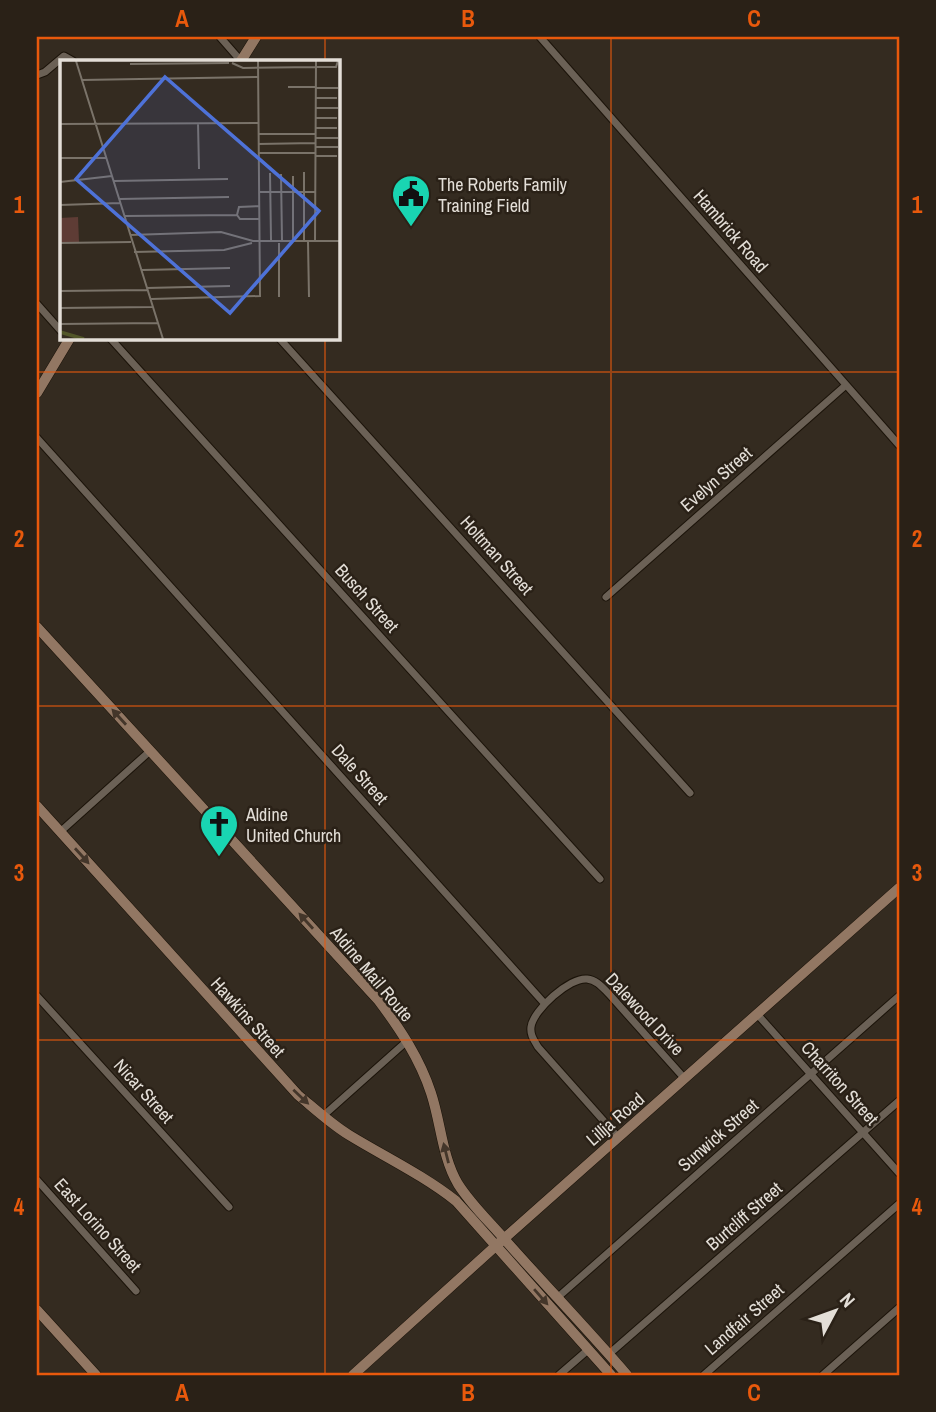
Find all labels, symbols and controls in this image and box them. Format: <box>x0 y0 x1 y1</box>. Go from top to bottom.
text: A <box>175 3 189 34</box>
text: B <box>461 3 475 34</box>
text: C <box>747 3 761 34</box>
inset map <box>60 60 340 340</box>
place label: The Roberts Family Training Field <box>438 172 567 218</box>
public building icon: The Roberts Family Training Field <box>390 173 432 228</box>
street label: Hambrick Road <box>688 184 774 278</box>
text: 1 <box>14 189 25 220</box>
text: 1 <box>912 189 923 220</box>
street label: Evelyn Street <box>675 441 757 517</box>
street label: Holtman Street <box>455 510 539 600</box>
text: 2 <box>14 523 24 554</box>
text: 2 <box>912 523 922 554</box>
street label: Busch Street <box>329 558 405 638</box>
one-way arrow <box>111 708 127 726</box>
street label: Dale Street <box>326 738 394 810</box>
place label: Aldine United Church <box>245 802 341 848</box>
church icon: Aldine United Church <box>198 803 240 858</box>
one-way arrow <box>74 848 90 865</box>
text: 3 <box>14 857 24 888</box>
text: 3 <box>912 857 922 888</box>
one-way arrow <box>298 913 314 930</box>
street label: Aldine Mail Route <box>324 920 419 1027</box>
street label: Dalewood Drive <box>600 967 690 1061</box>
street label: Hawkins Street <box>205 971 291 1063</box>
street label: Charriton Street <box>796 1036 884 1130</box>
street label: Nicar Street <box>108 1053 180 1129</box>
street label: Lillja Road <box>580 1087 650 1151</box>
one-way arrow <box>292 1089 310 1105</box>
street label: Sunwick Street <box>672 1093 764 1177</box>
one-way arrow <box>440 1142 451 1164</box>
street label: East Lorino Street <box>49 1172 147 1278</box>
street label: Burtcliff Street <box>701 1176 787 1256</box>
text: 4 <box>14 1191 25 1222</box>
text: 4 <box>912 1191 923 1222</box>
north arrow <box>800 1276 870 1346</box>
street label: Landfair Street <box>699 1278 789 1360</box>
text: N <box>834 1287 861 1313</box>
one-way arrow <box>533 1288 549 1306</box>
text: A <box>175 1377 189 1408</box>
text: B <box>461 1377 475 1408</box>
text: C <box>747 1377 761 1408</box>

